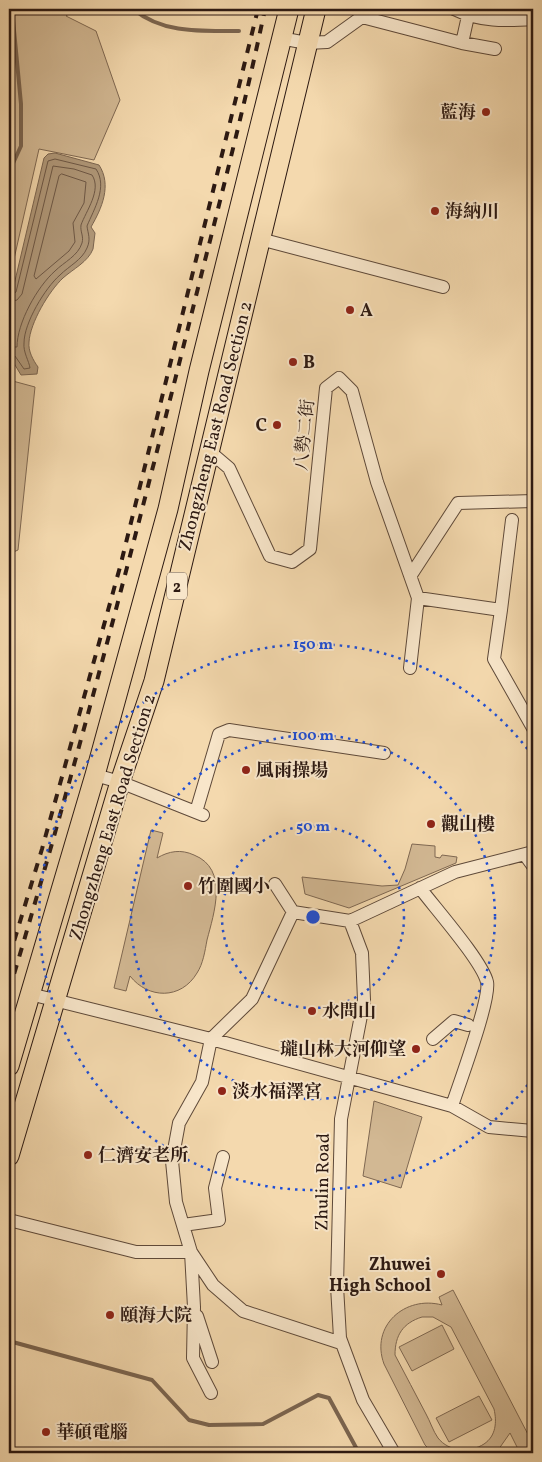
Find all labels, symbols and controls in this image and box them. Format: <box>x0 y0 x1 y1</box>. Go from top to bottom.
place label: 藍海 <box>440 101 476 126</box>
marker: 藍海 <box>480 106 492 118</box>
place label: 海納川 <box>445 200 499 225</box>
marker: 海納川 <box>429 205 441 217</box>
street label: Zhongzheng East Road Section 2 <box>173 299 260 554</box>
place label: A <box>360 299 373 324</box>
marker: A <box>344 304 356 316</box>
place label: B <box>303 351 315 376</box>
marker: B <box>287 356 299 368</box>
street label: 八勢二街 <box>289 398 322 472</box>
place label: C <box>255 414 267 439</box>
marker: C <box>271 419 283 431</box>
road number: 2 <box>167 572 187 600</box>
text: 150 m <box>293 635 333 656</box>
street label: Zhongzheng East Road Section 2 <box>64 691 163 944</box>
text: 100 m <box>292 726 335 747</box>
place label: 風雨操場 <box>256 759 328 784</box>
marker: 風雨操場 <box>240 764 252 776</box>
place label: 觀山樓 <box>441 813 495 838</box>
text: 50 m <box>296 817 330 838</box>
marker: 觀山樓 <box>425 818 437 830</box>
place label: 竹圍國小 <box>198 875 270 900</box>
marker: 竹圍國小 <box>182 880 194 892</box>
centre of rings <box>304 908 322 926</box>
place label: 水問山 <box>322 1000 376 1025</box>
marker: 水問山 <box>306 1005 318 1017</box>
place label: 瓏山林大河仰望 <box>280 1038 406 1063</box>
marker: 瓏山林大河仰望 <box>410 1043 422 1055</box>
place label: 淡水福澤宮 <box>232 1080 322 1105</box>
marker: 淡水福澤宮 <box>216 1085 228 1097</box>
street label: Zhulin Road <box>310 1133 337 1231</box>
place label: 仁濟安老所 <box>98 1144 189 1169</box>
marker: 仁濟安老所 <box>82 1149 94 1161</box>
place label: Zhuwei High School <box>329 1253 431 1299</box>
marker: Zhuwei High School <box>435 1268 447 1280</box>
place label: 頤海大院 <box>120 1304 192 1329</box>
marker: 頤海大院 <box>104 1309 116 1321</box>
place label: 華碩電腦 <box>56 1421 128 1446</box>
marker: 華碩電腦 <box>40 1426 52 1438</box>

